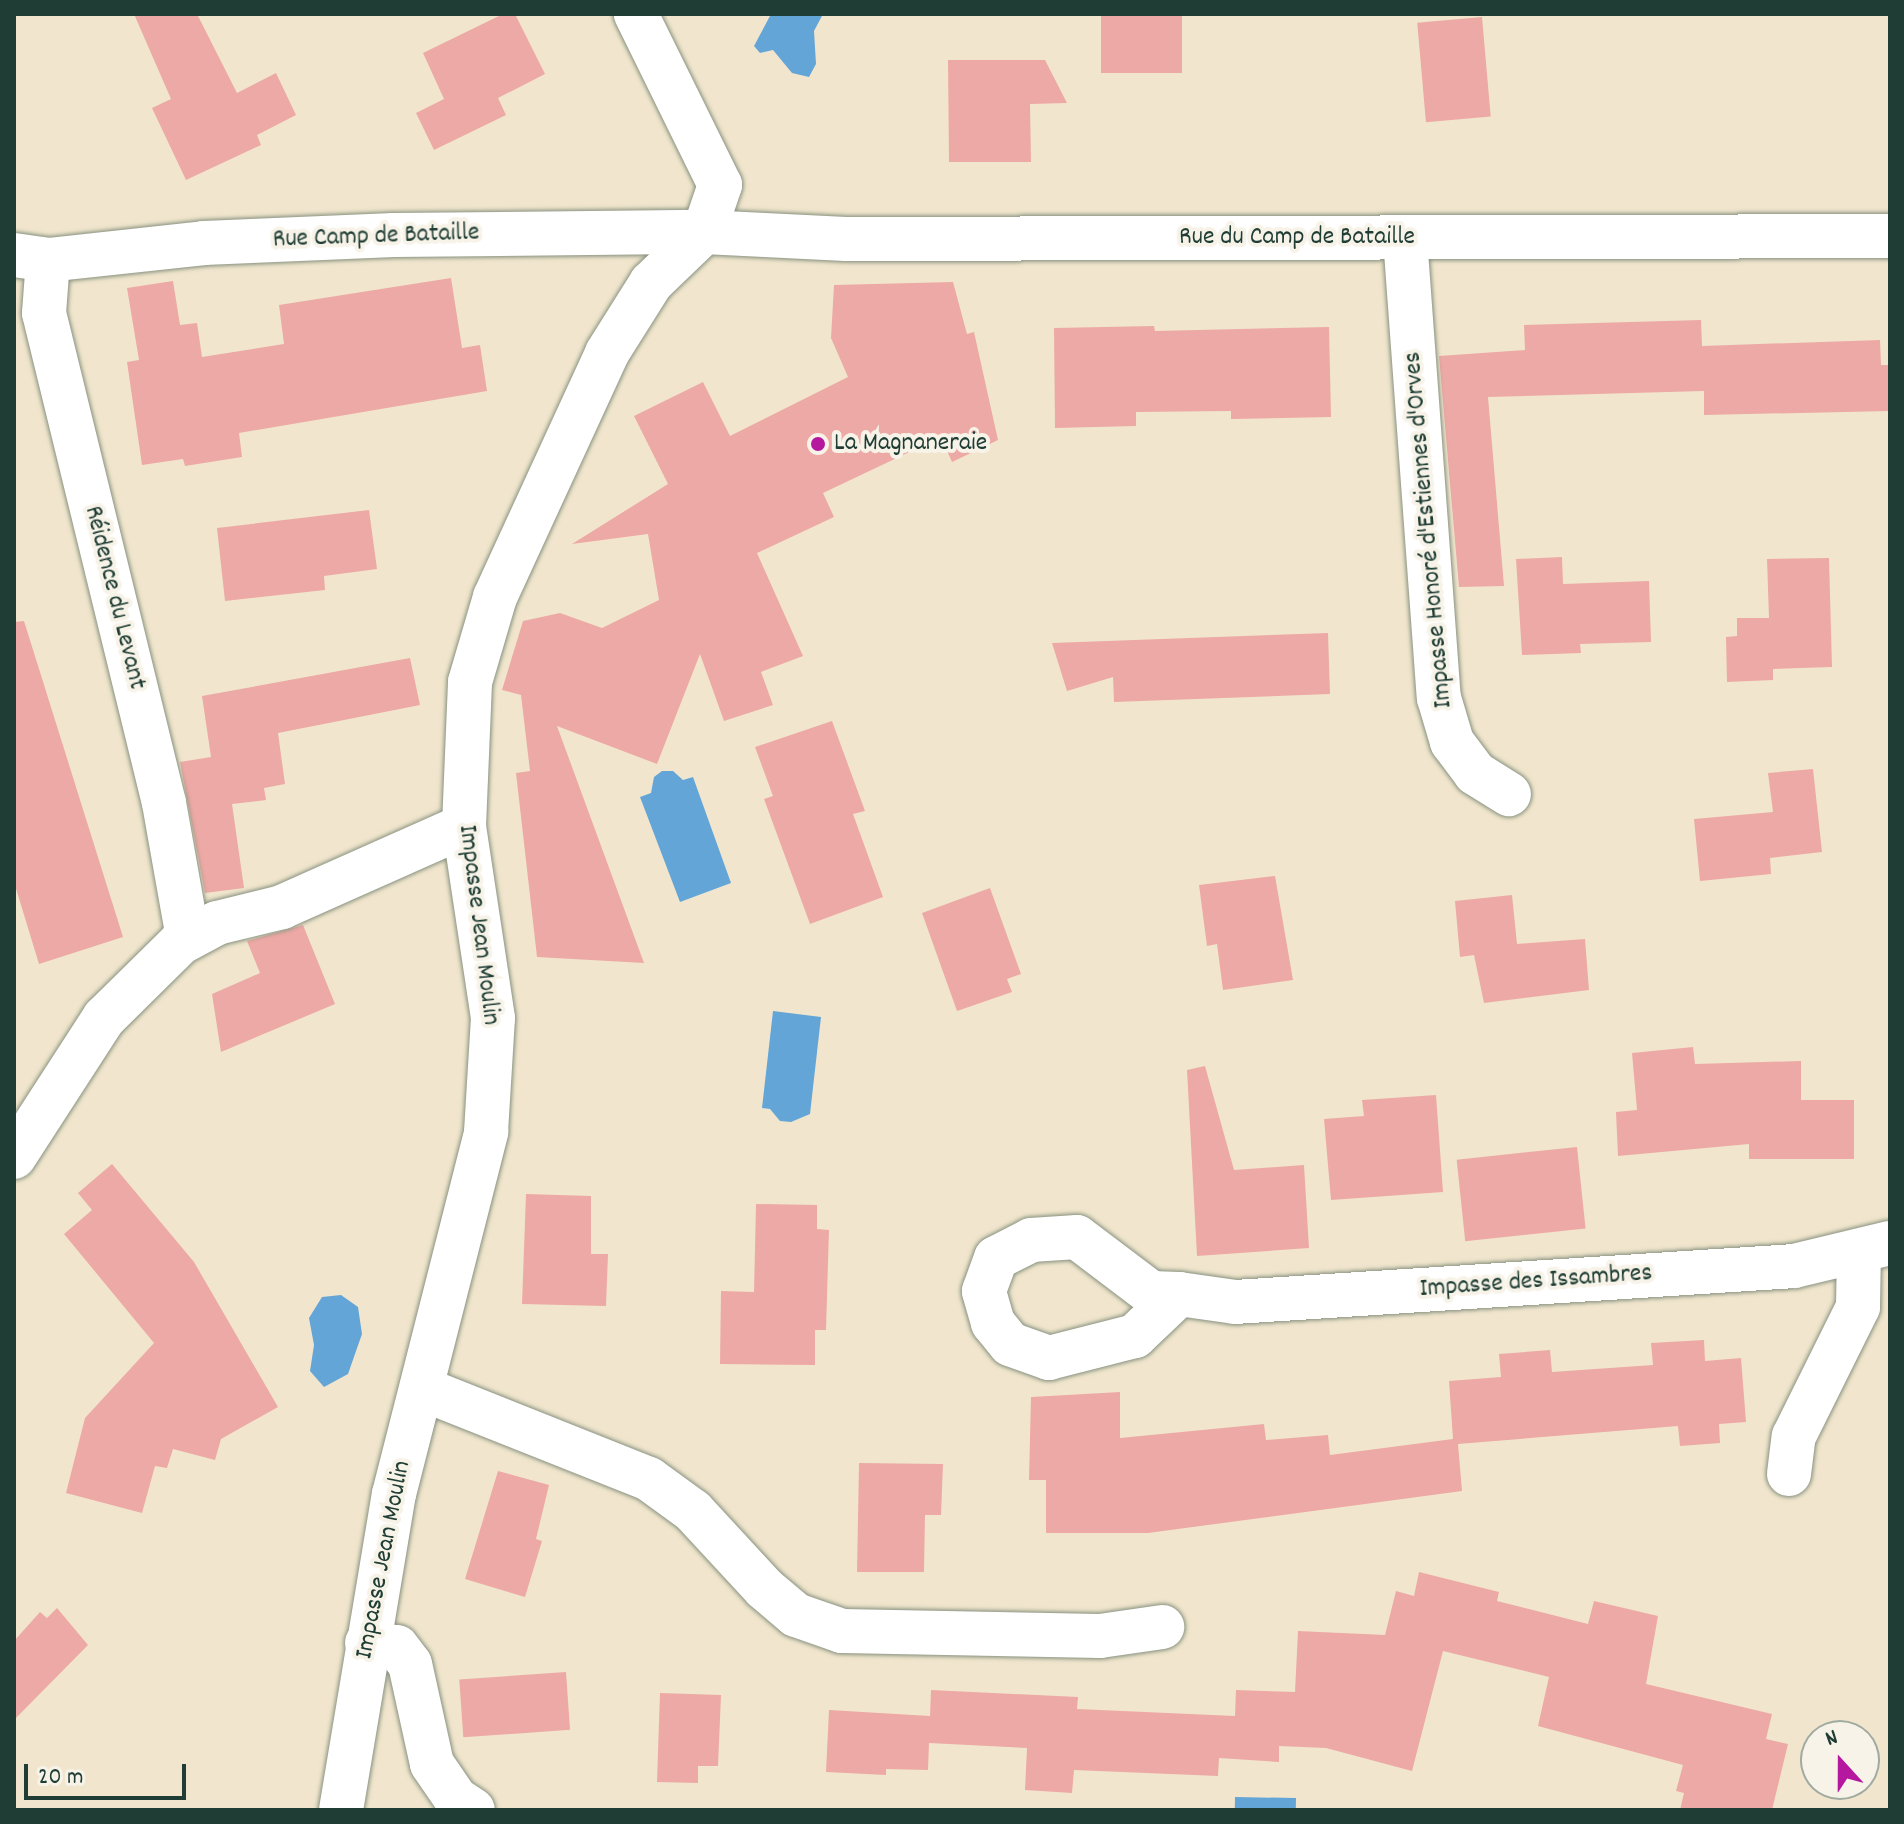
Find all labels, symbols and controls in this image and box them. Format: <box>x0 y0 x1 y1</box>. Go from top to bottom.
street label: Rue Camp de Bataille <box>272 218 480 256</box>
street label: Rue du Camp de Bataille <box>1179 222 1415 254</box>
street label: Impasse Honoré d'Estiennes d'Orves <box>1398 350 1460 710</box>
place label: La Magnaneraie <box>834 428 987 460</box>
marker: La Magnaneraie <box>809 435 827 453</box>
street label: Réidence du Levant <box>76 503 152 693</box>
street label: Impasse Jean Moulin <box>450 823 506 1027</box>
street label: Impasse des Issambres <box>1419 1258 1653 1306</box>
street label: Impasse Jean Moulin <box>349 1458 419 1662</box>
north arrow <box>1800 1720 1880 1800</box>
text: N <box>1821 1723 1843 1755</box>
scale bar <box>28 1748 190 1798</box>
text: 20 m <box>38 1761 84 1795</box>

